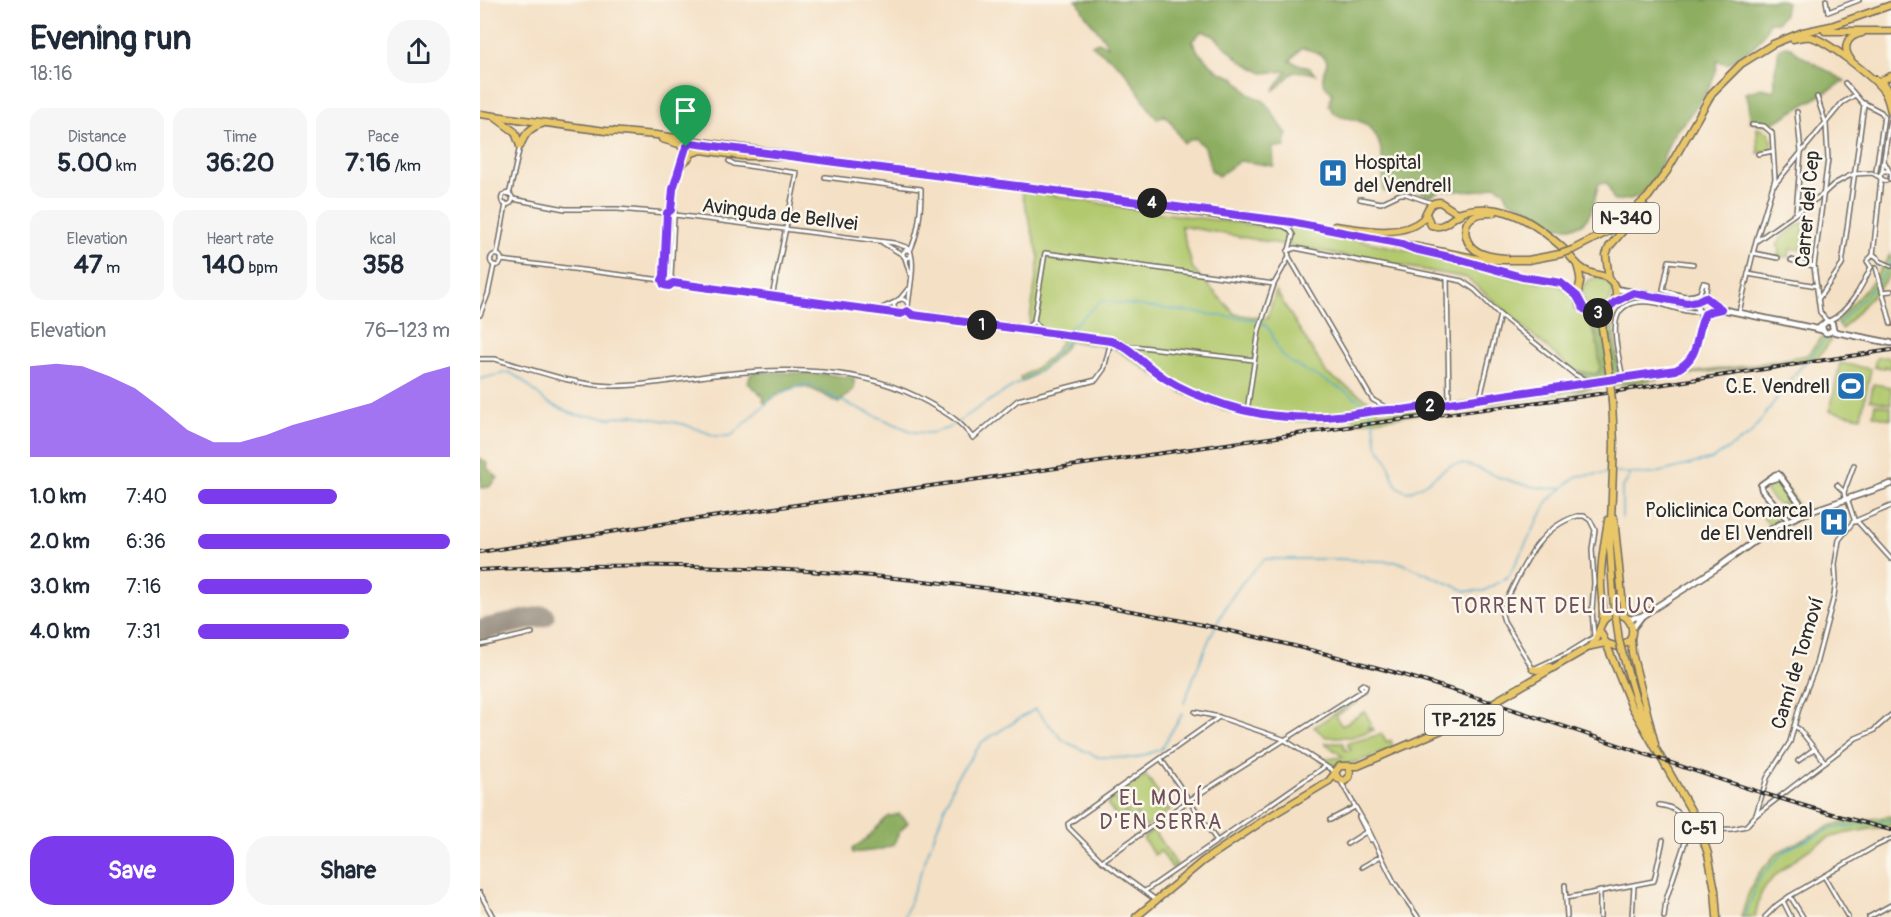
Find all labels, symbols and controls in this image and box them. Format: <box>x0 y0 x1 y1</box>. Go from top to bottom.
text: Evening run <box>30 18 191 59</box>
button: share <box>387 20 450 83</box>
text: 18:16 <box>30 61 73 86</box>
pin <box>660 85 711 147</box>
icon: arrive <box>669 94 702 127</box>
text: Distance <box>68 127 126 147</box>
text: Time <box>223 127 257 147</box>
text: Pace <box>367 127 399 147</box>
text: 5.00 <box>57 147 112 179</box>
text: 36:20 <box>206 147 274 179</box>
text: 7:16 <box>345 147 391 179</box>
street label: Carrer del Cep <box>1790 149 1825 269</box>
place label: Hospital del Vendrell <box>1354 150 1452 198</box>
text: km <box>112 156 137 176</box>
text: /km <box>391 156 421 176</box>
hospital icon: Hospital del Vendrell <box>1317 157 1349 189</box>
pin: 4 <box>1137 188 1167 218</box>
street label: Avinguda de Bellvei <box>701 193 859 236</box>
text: 4 <box>1147 193 1157 213</box>
road number: N-340 <box>1593 203 1659 233</box>
text: Elevation <box>67 229 127 249</box>
text: Heart rate <box>206 229 274 249</box>
text: kcal <box>370 229 396 249</box>
text: 47 <box>74 249 103 281</box>
text: 140 <box>202 249 245 281</box>
text: 358 <box>362 249 404 281</box>
text: m <box>103 258 120 278</box>
text: bpm <box>245 258 278 278</box>
pin: 3 <box>1583 298 1613 328</box>
text: 3 <box>1594 303 1602 323</box>
pin: 1 <box>967 310 997 340</box>
text: 1 <box>979 315 985 335</box>
text: Elevation <box>30 318 106 343</box>
text: 76–123 m <box>364 318 450 343</box>
sports icon: C.E. Vendrell <box>1835 370 1867 402</box>
place label: C.E. Vendrell <box>1725 374 1830 399</box>
pin: 2 <box>1415 391 1445 421</box>
text: 2 <box>1426 396 1434 416</box>
text: 1.0 km <box>30 484 86 509</box>
text: 7:40 <box>126 484 167 509</box>
place label: Policlinica Comarcal de El Vendrell <box>1645 498 1813 546</box>
hospital icon: Policlinica Comarcal de El Vendrell <box>1818 506 1850 538</box>
text: 2.0 km <box>30 529 90 554</box>
text: 6:36 <box>126 529 166 554</box>
text: 3.0 km <box>30 574 90 599</box>
text: 7:16 <box>126 574 161 599</box>
district label: TORRENT DEL LLUC <box>1451 593 1657 620</box>
street label: Camí de Tomoví <box>1765 594 1829 732</box>
text: 4.0 km <box>30 619 90 644</box>
text: 7:31 <box>126 619 161 644</box>
road number: TP-2125 <box>1425 705 1503 735</box>
district label: EL MOLÍ D'EN SERRA <box>1099 785 1223 836</box>
road number: C-51 <box>1675 813 1723 843</box>
button: Save <box>30 836 234 905</box>
button: Share <box>246 836 450 905</box>

